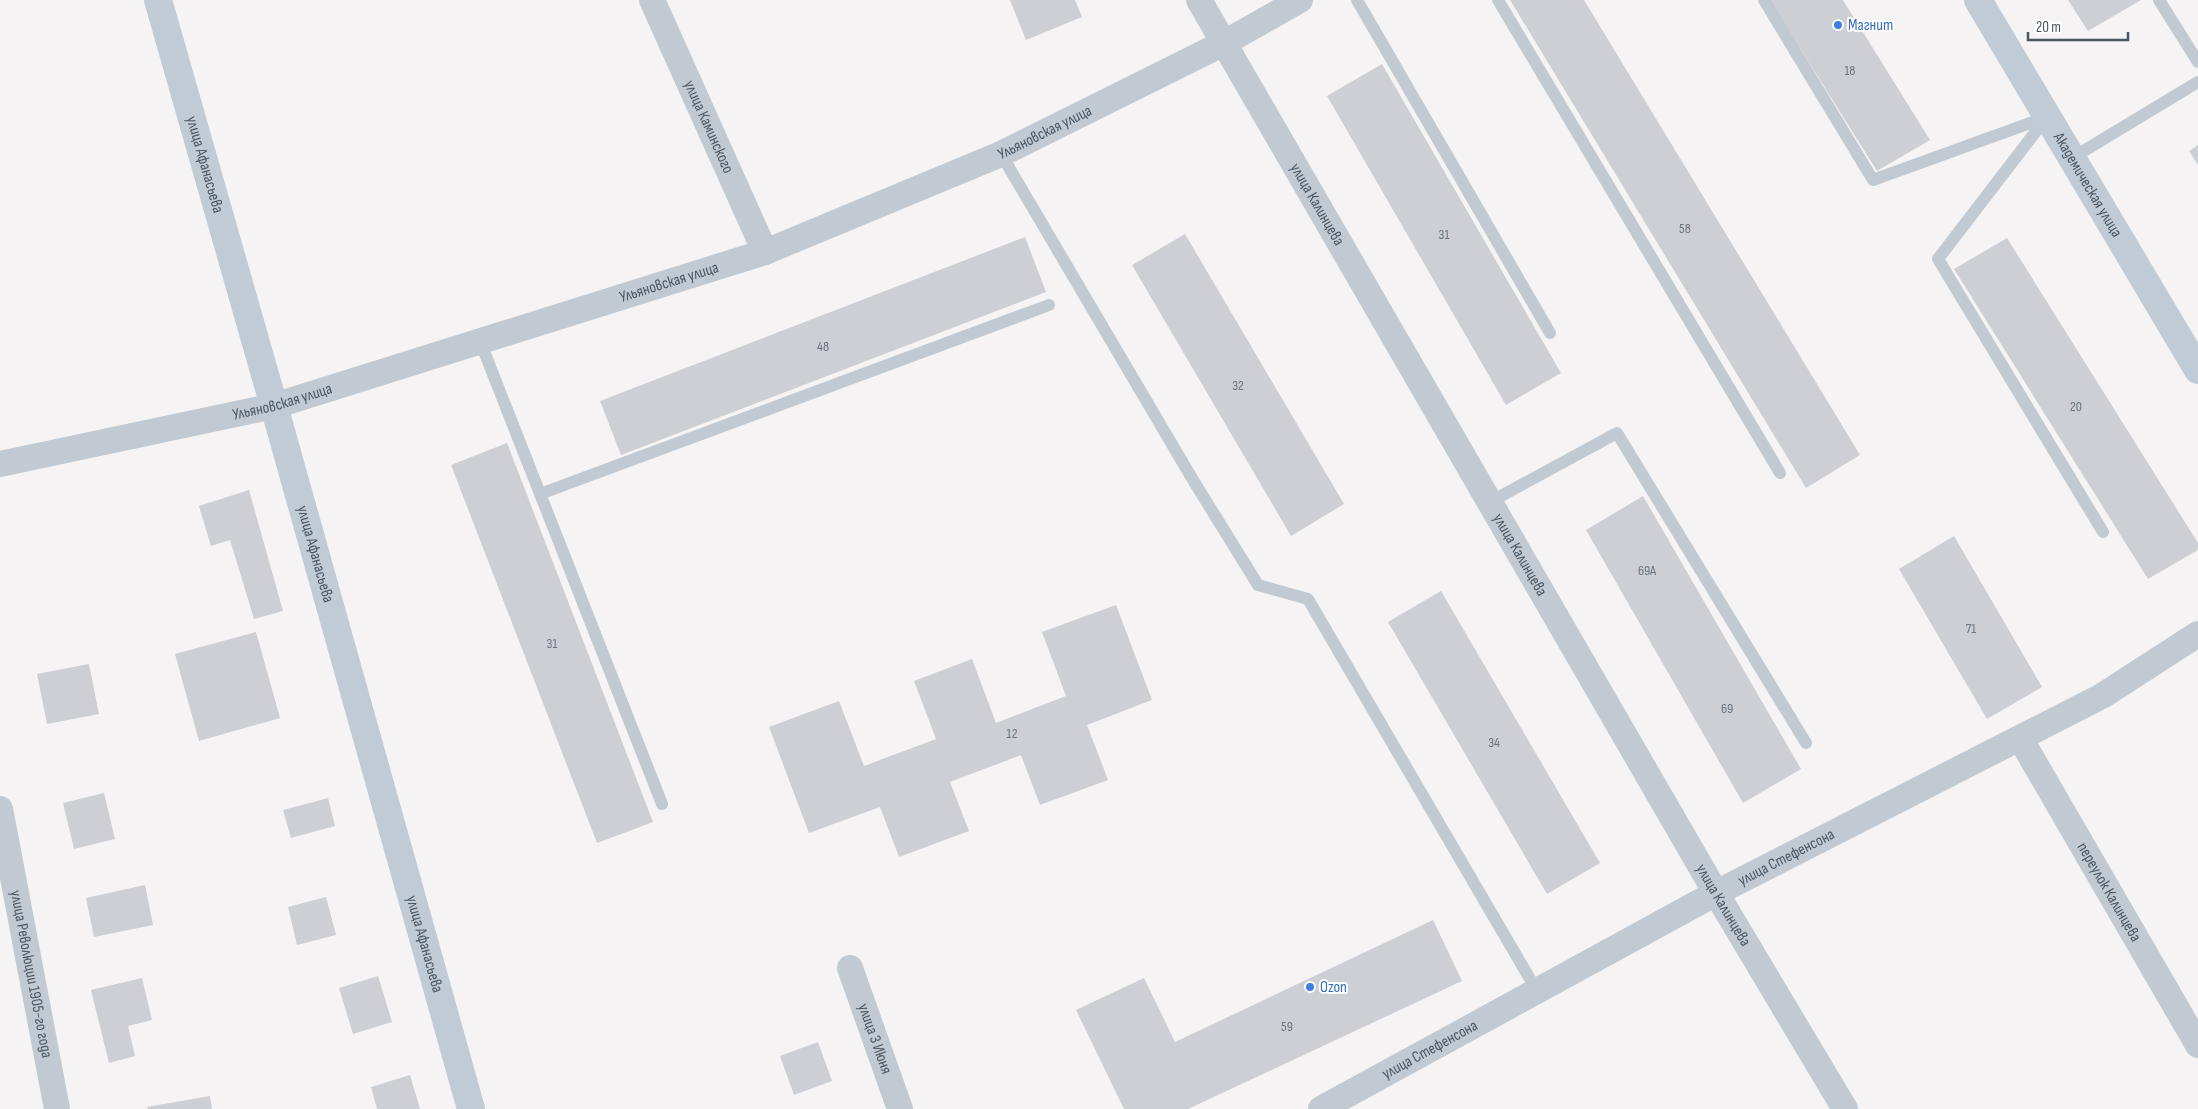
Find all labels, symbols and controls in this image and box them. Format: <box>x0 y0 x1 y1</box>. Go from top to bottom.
scale bar <box>2028 10 2128 42</box>
place label: Магнит <box>1848 16 1893 35</box>
text: 20 m <box>2036 18 2061 37</box>
marker: Магнит <box>1832 19 1844 31</box>
house number: 18 <box>1844 62 1856 79</box>
street label: улица Каминского <box>680 77 738 176</box>
street label: Ульяновская улица <box>995 101 1095 164</box>
street label: улица Афанасьева <box>182 114 228 215</box>
street label: Академическая улица <box>2049 128 2126 241</box>
street label: улица Калинцева <box>1286 160 1349 249</box>
house number: 58 <box>1679 220 1691 237</box>
house number: 31 <box>1439 226 1449 243</box>
street label: Ульяновская улица <box>617 258 721 307</box>
house number: 48 <box>817 338 829 355</box>
house number: 32 <box>1232 377 1244 394</box>
street label: Ульяновская улица <box>231 379 334 424</box>
house number: 20 <box>2070 398 2082 415</box>
street label: улица Афанасьева <box>293 503 338 605</box>
street label: улица Калинцева <box>1489 510 1551 599</box>
house number: 69А <box>1638 562 1657 579</box>
house number: 71 <box>1966 620 1976 637</box>
house number: 31 <box>547 635 557 652</box>
house number: 69 <box>1721 700 1733 717</box>
house number: 12 <box>1007 725 1018 742</box>
house number: 34 <box>1488 734 1500 751</box>
street label: улица Стефенсона <box>1735 825 1838 890</box>
street label: переулок Калинцева <box>2073 839 2146 945</box>
street label: улица Калинцева <box>1692 861 1755 950</box>
street label: улица Революции 1905-го года <box>6 889 57 1059</box>
street label: улица Афанасьева <box>402 893 447 995</box>
place label: Ozon <box>1320 978 1347 997</box>
marker: Ozon <box>1304 981 1316 993</box>
street label: улица 3 Июня <box>854 1001 896 1076</box>
street label: улица Стефенсона <box>1379 1016 1481 1083</box>
house number: 59 <box>1281 1018 1293 1035</box>

